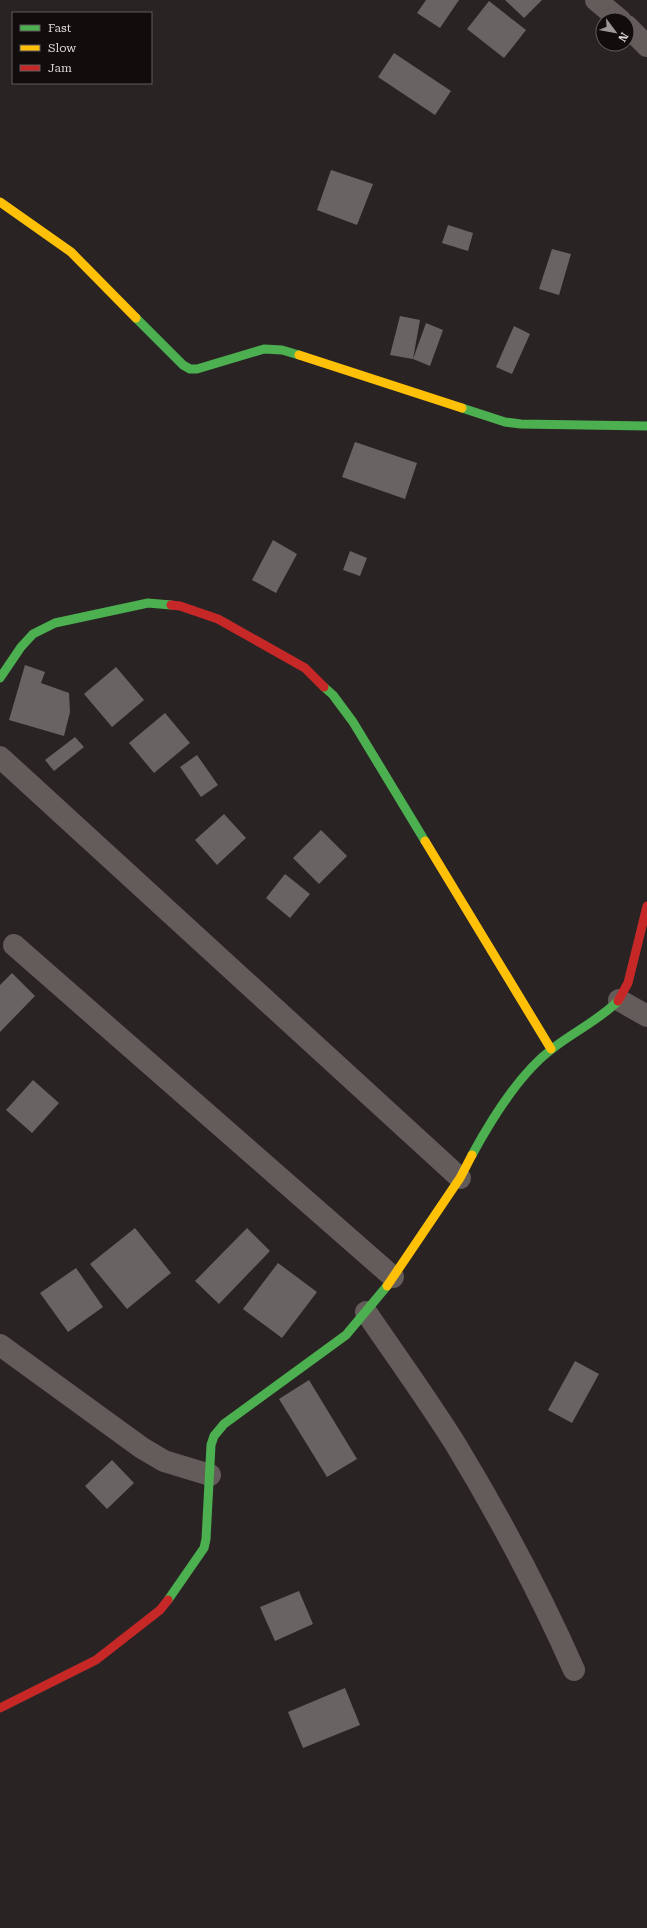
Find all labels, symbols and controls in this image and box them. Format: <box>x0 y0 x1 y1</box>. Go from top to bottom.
legend <box>12 12 152 84</box>
north arrow <box>595 12 635 52</box>
text: Fast <box>48 21 72 35</box>
text: N <box>615 30 631 45</box>
text: Slow <box>48 41 76 55</box>
text: Jam <box>48 61 72 75</box>

